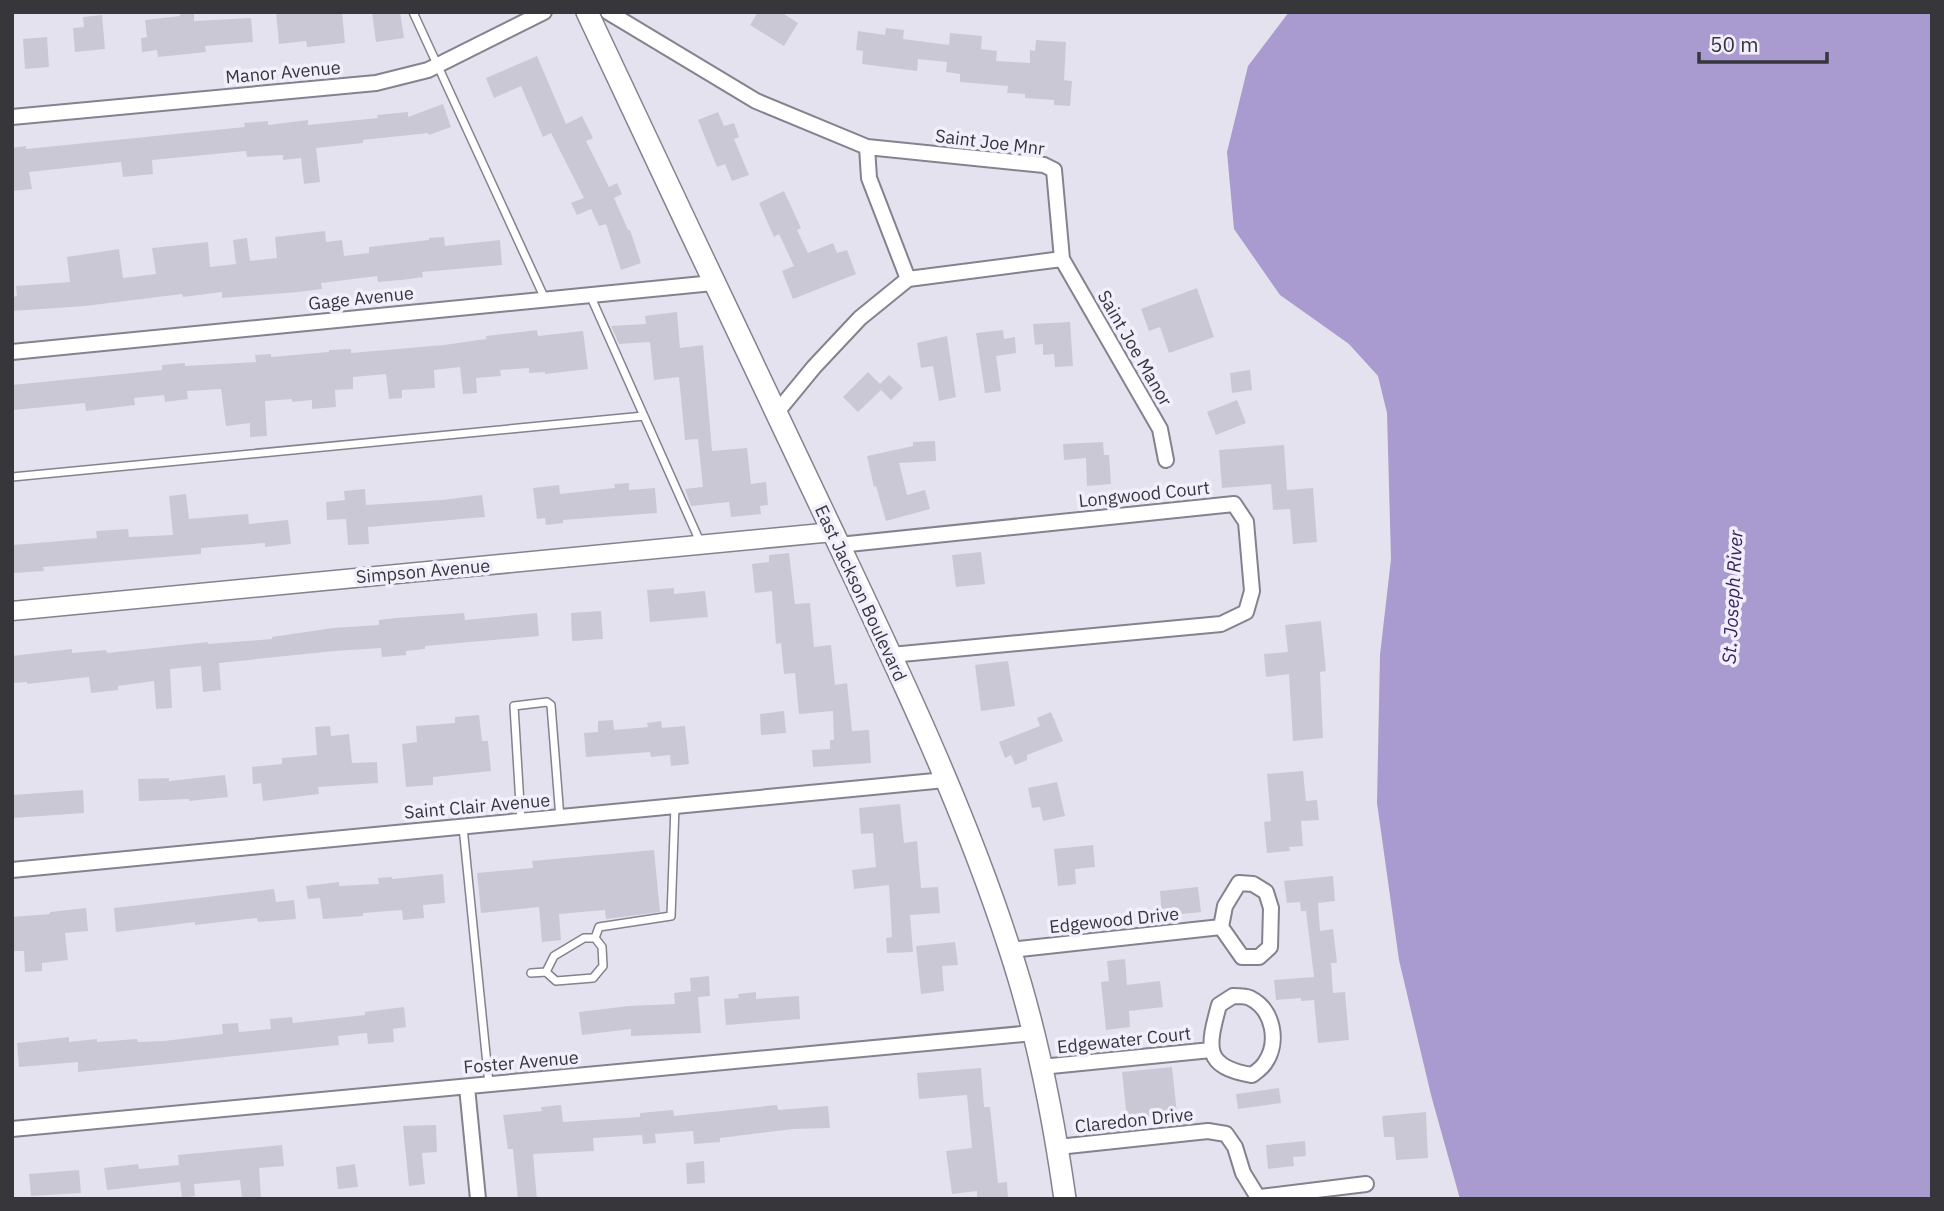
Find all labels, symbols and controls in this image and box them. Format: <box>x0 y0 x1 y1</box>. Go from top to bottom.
scale bar <box>1699 21 1827 65</box>
text: 50 m <box>1710 30 1759 58</box>
street label: Manor Avenue <box>224 56 342 88</box>
street label: Saint Joe Mnr <box>934 124 1046 160</box>
street label: Gage Avenue <box>307 281 415 315</box>
street label: Saint Joe Manor <box>1093 286 1178 410</box>
street label: Longwood Court <box>1077 476 1211 512</box>
street label: East Jackson Boulevard <box>810 501 912 685</box>
water label: St. Joseph River <box>1717 528 1748 665</box>
street label: Simpson Avenue <box>355 554 491 588</box>
street label: Saint Clair Avenue <box>403 788 551 824</box>
street label: Edgewood Drive <box>1048 902 1180 938</box>
street label: Edgewater Court <box>1056 1022 1192 1058</box>
street label: Foster Avenue <box>463 1046 580 1078</box>
street label: Claredon Drive <box>1074 1102 1194 1138</box>

